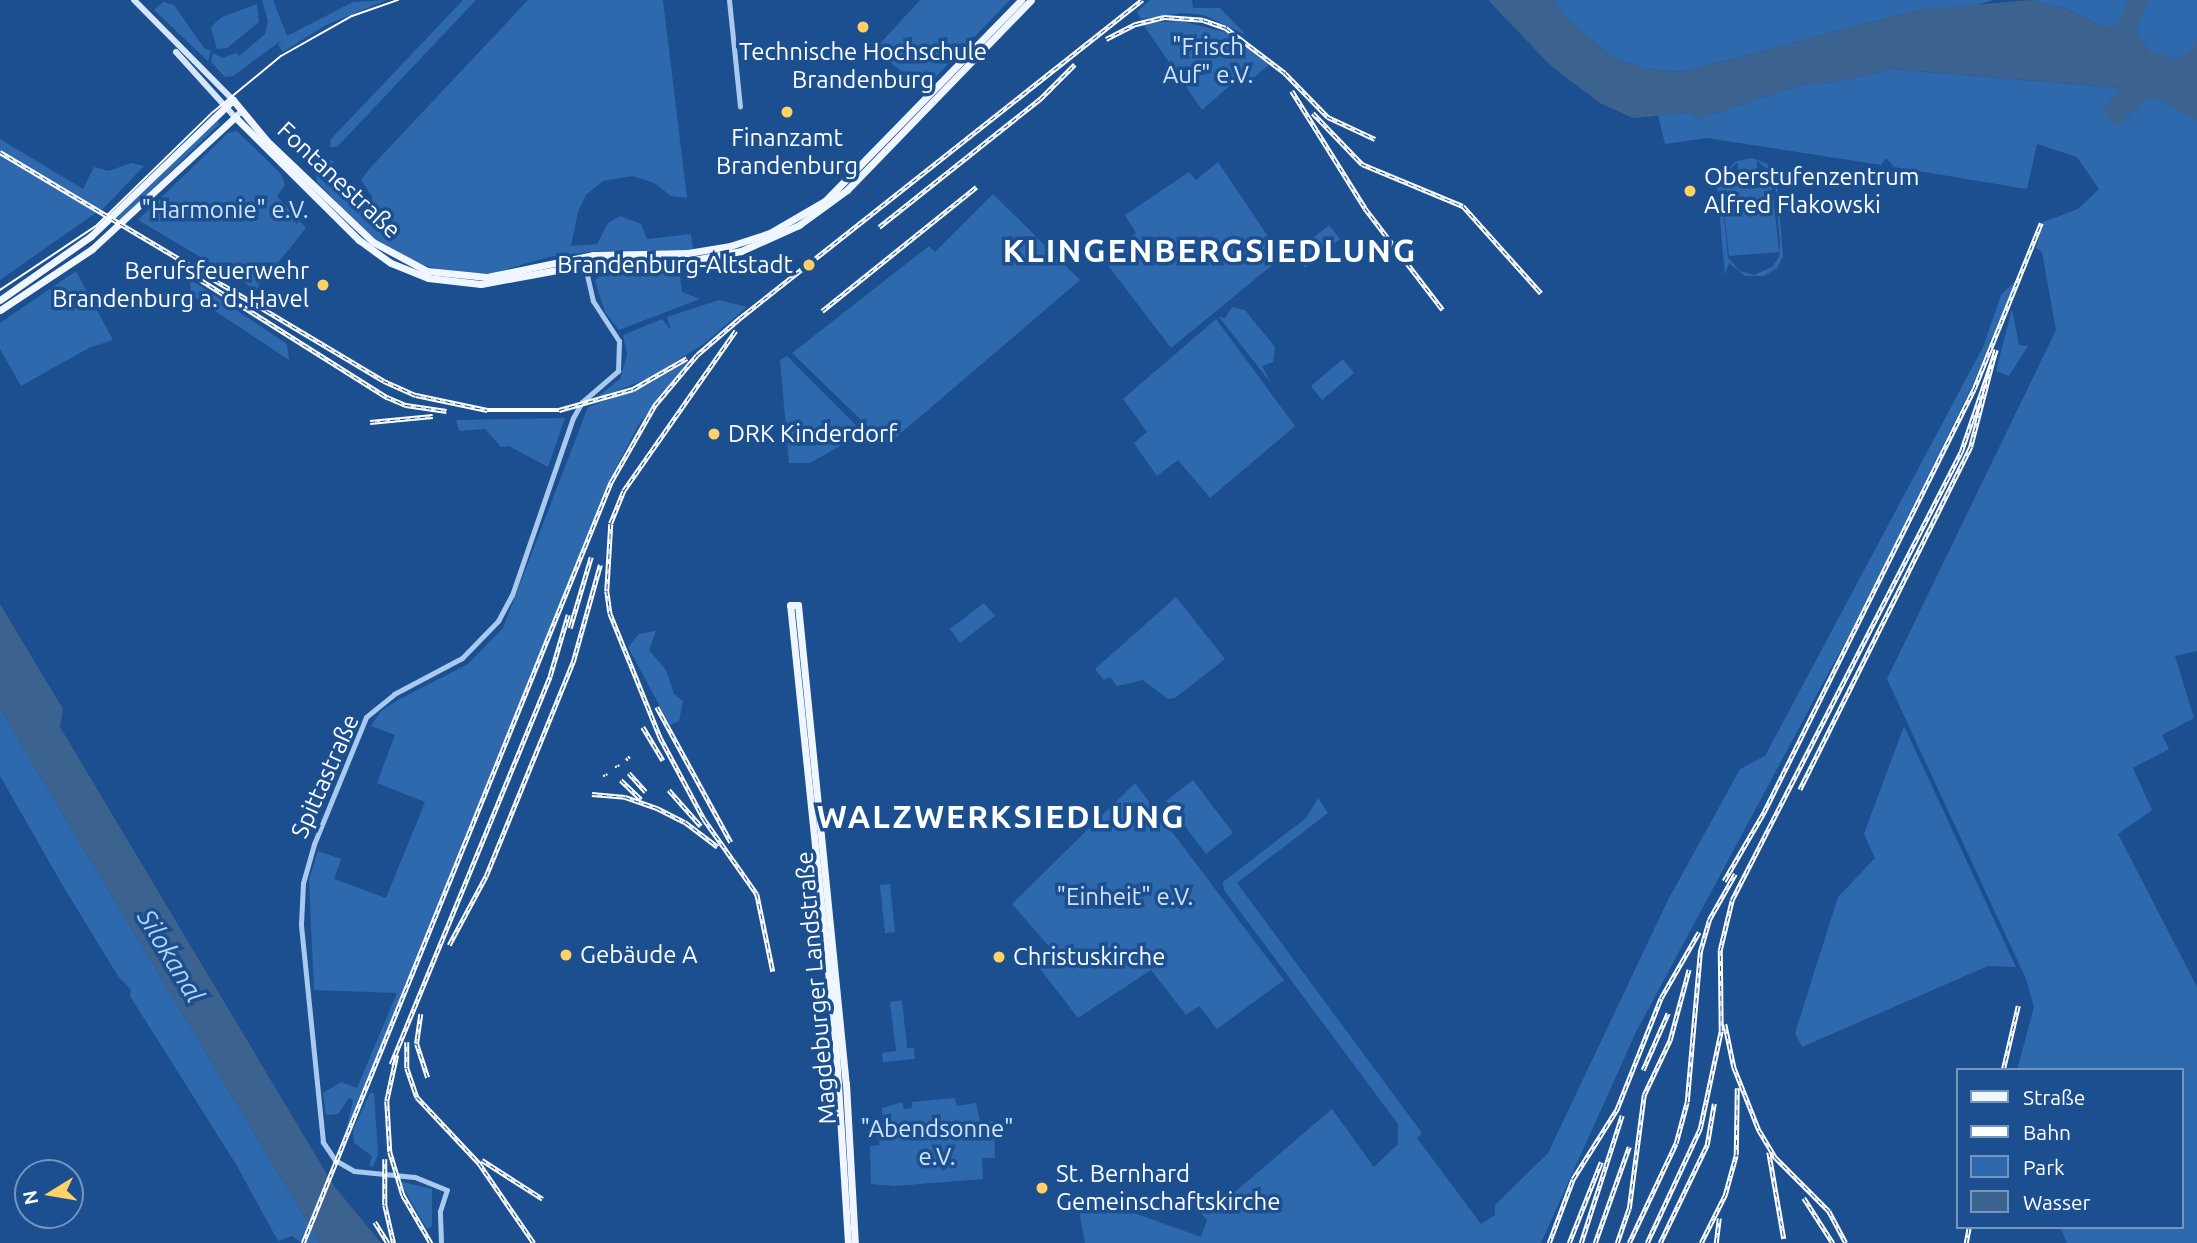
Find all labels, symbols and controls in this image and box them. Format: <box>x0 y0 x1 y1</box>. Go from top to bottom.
marker: Technische Hochschule Brandenburg <box>855 19 871 35</box>
park label: "Frisch Auf" e.V. <box>1163 33 1253 89</box>
place label: Technische Hochschule Brandenburg <box>739 38 987 94</box>
marker: Finanzamt Brandenburg <box>779 104 795 120</box>
street label: Fontanestraße <box>271 116 407 244</box>
place label: Finanzamt Brandenburg <box>716 124 858 180</box>
place label: Oberstufenzentrum Alfred Flakowski <box>1704 163 1919 219</box>
marker: Oberstufenzentrum Alfred Flakowski <box>1682 183 1698 199</box>
park label: "Harmonie" e.V. <box>141 196 309 224</box>
district label: KLINGENBERGSIEDLUNG <box>1005 231 1415 269</box>
place label: Brandenburg-Altstadt <box>557 251 793 279</box>
marker: Brandenburg-Altstadt <box>799 255 819 275</box>
place label: Berufsfeuerwehr Brandenburg a. d. Havel <box>52 257 309 313</box>
marker: Berufsfeuerwehr Brandenburg a. d. Havel <box>315 277 331 293</box>
place label: DRK Kinderdorf <box>728 420 897 448</box>
marker: DRK Kinderdorf <box>706 426 722 442</box>
street label: Spittastraße <box>285 710 365 842</box>
district label: WALZWERKSIEDLUNG <box>819 797 1183 835</box>
street label: Magdeburger Landstraße <box>790 850 842 1126</box>
park label: "Einheit" e.V. <box>1056 883 1194 911</box>
water label: Silokanal <box>131 904 211 1008</box>
place label: Gebäude A <box>580 941 698 969</box>
place label: Christuskirche <box>1013 943 1165 971</box>
marker: Gebäude A <box>558 947 574 963</box>
marker: Christuskirche <box>991 949 1007 965</box>
legend <box>1955 1068 2183 1229</box>
text: Straße <box>2023 1085 2085 1109</box>
park label: "Abendsonne" e.V. <box>860 1115 1014 1171</box>
text: Bahn <box>2023 1120 2071 1144</box>
text: Park <box>2023 1155 2065 1179</box>
north arrow <box>14 1159 84 1229</box>
place label: St. Bernhard Gemeinschaftskirche <box>1056 1160 1280 1216</box>
marker: St. Bernhard Gemeinschaftskirche <box>1034 1180 1050 1196</box>
text: N <box>18 1189 43 1207</box>
text: Wasser <box>2023 1190 2091 1214</box>

